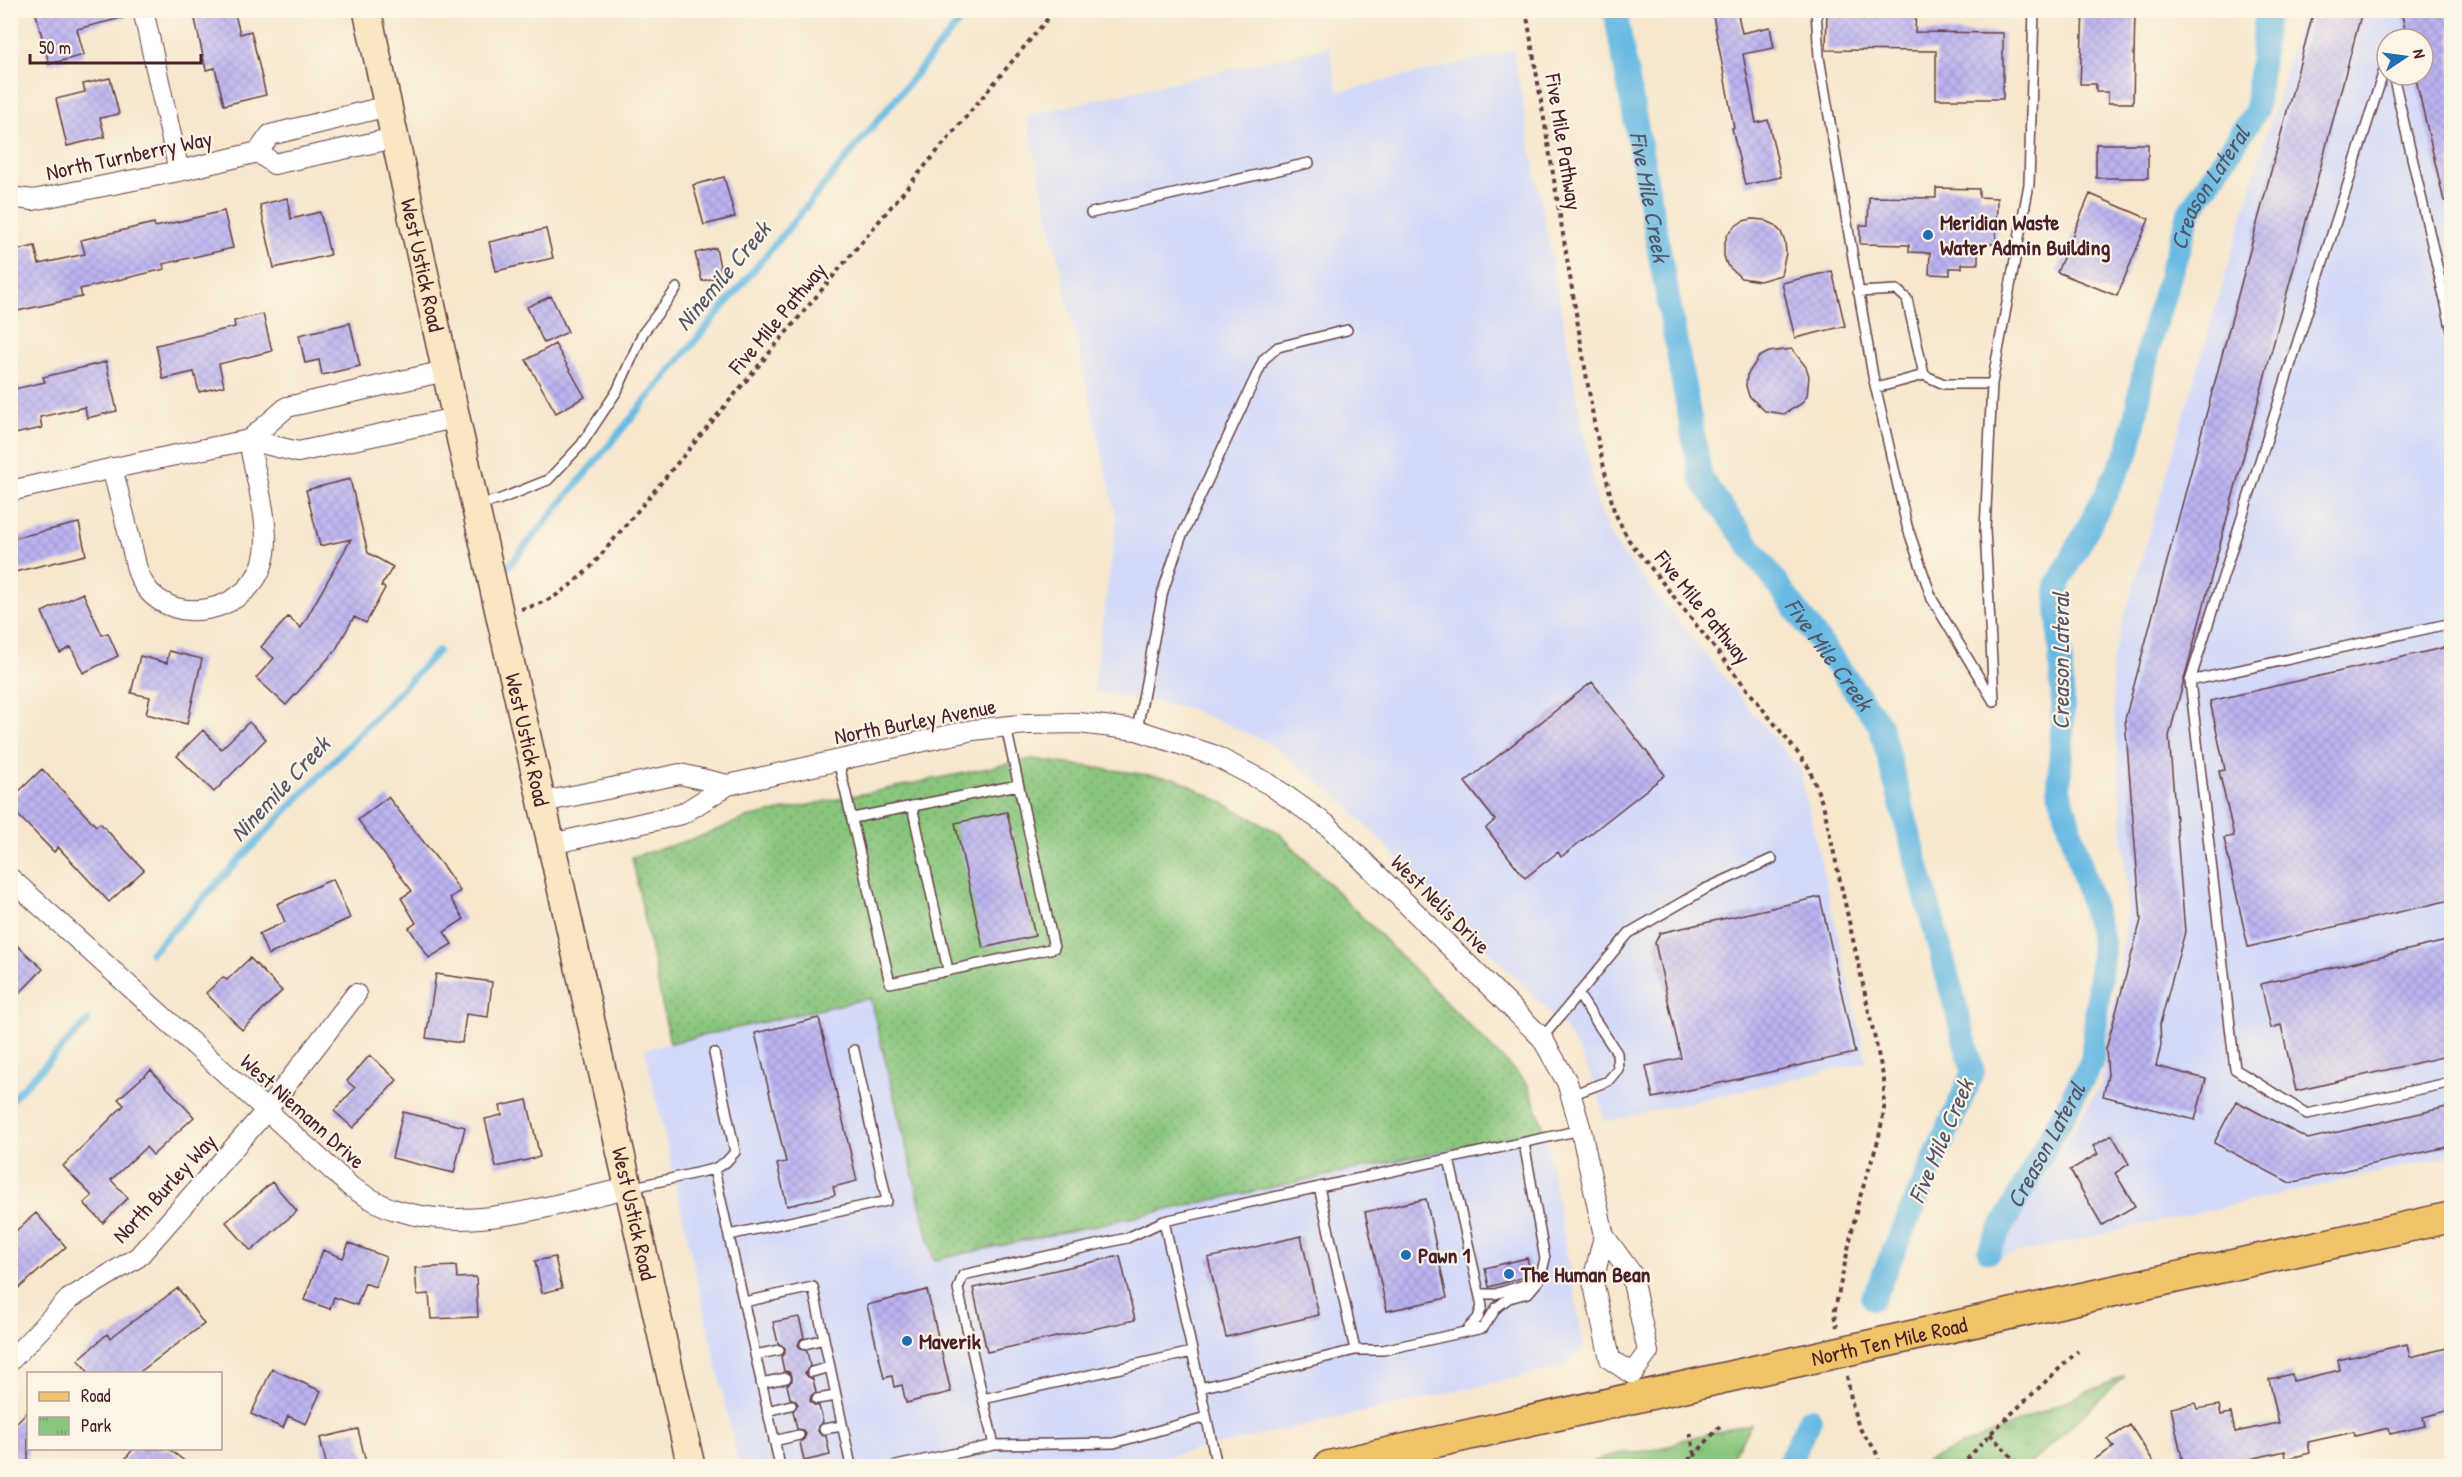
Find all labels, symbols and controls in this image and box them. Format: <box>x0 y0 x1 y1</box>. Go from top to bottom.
scale bar <box>30 27 201 65</box>
north arrow <box>2375 27 2435 87</box>
text: 50 m <box>39 35 71 60</box>
text: N <box>2408 47 2431 61</box>
street label: Five Mile Pathway <box>1538 71 1590 212</box>
water label: Creason Lateral <box>2162 118 2257 254</box>
street label: North Turnberry Way <box>43 123 215 187</box>
water label: Five Mile Creek <box>1623 129 1678 266</box>
street label: West Ustick Road <box>394 196 452 335</box>
place label: Meridian Waste Water Admin Building <box>1940 207 2110 263</box>
water label: Ninemile Creek <box>667 213 779 337</box>
marker: Meridian Waste Water Admin Building <box>1921 228 1935 242</box>
street label: Five Mile Pathway <box>721 256 833 381</box>
street label: Five Mile Pathway <box>1647 543 1758 670</box>
water label: Creason Lateral <box>2044 590 2076 730</box>
water label: Five Mile Creek <box>1778 591 1882 718</box>
street label: West Ustick Road <box>498 670 557 809</box>
street label: North Burley Avenue <box>832 691 999 751</box>
water label: Ninemile Creek <box>222 727 338 848</box>
street label: West Nelis Drive <box>1385 848 1498 961</box>
street label: West Niemann Drive <box>234 1047 372 1175</box>
water label: Five Mile Creek <box>1900 1072 1981 1207</box>
water label: Creason Lateral <box>1998 1075 2093 1213</box>
street label: North Burley Way <box>105 1127 223 1249</box>
street label: West Ustick Road <box>605 1144 664 1283</box>
place label: Pawn 1 <box>1418 1240 1470 1270</box>
marker: Pawn 1 <box>1399 1248 1413 1262</box>
place label: The Human Bean <box>1520 1259 1651 1289</box>
marker: The Human Bean <box>1502 1267 1516 1281</box>
street label: North Ten Mile Road <box>1808 1309 1970 1373</box>
place label: Maverik <box>919 1326 982 1356</box>
marker: Maverik <box>900 1334 914 1348</box>
legend <box>27 1372 222 1450</box>
text: Road <box>81 1383 111 1408</box>
text: Park <box>81 1413 112 1438</box>

